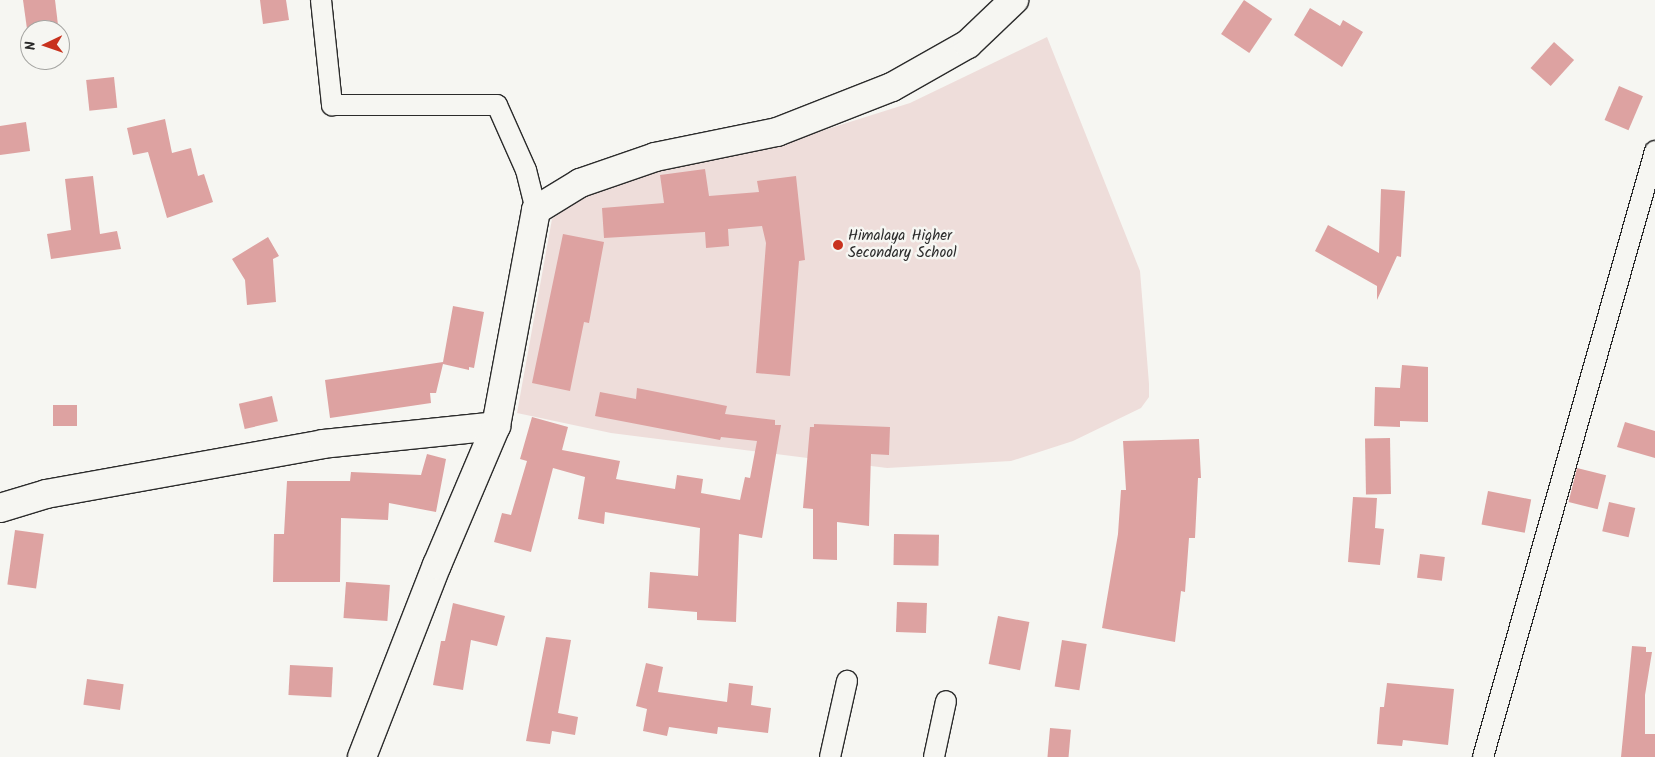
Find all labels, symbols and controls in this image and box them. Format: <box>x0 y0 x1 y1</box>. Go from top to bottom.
north arrow <box>20 20 70 70</box>
text: N <box>20 41 42 51</box>
place label: Himalaya Higher Secondary School <box>848 227 957 262</box>
marker: Himalaya Higher Secondary School <box>832 239 844 251</box>

